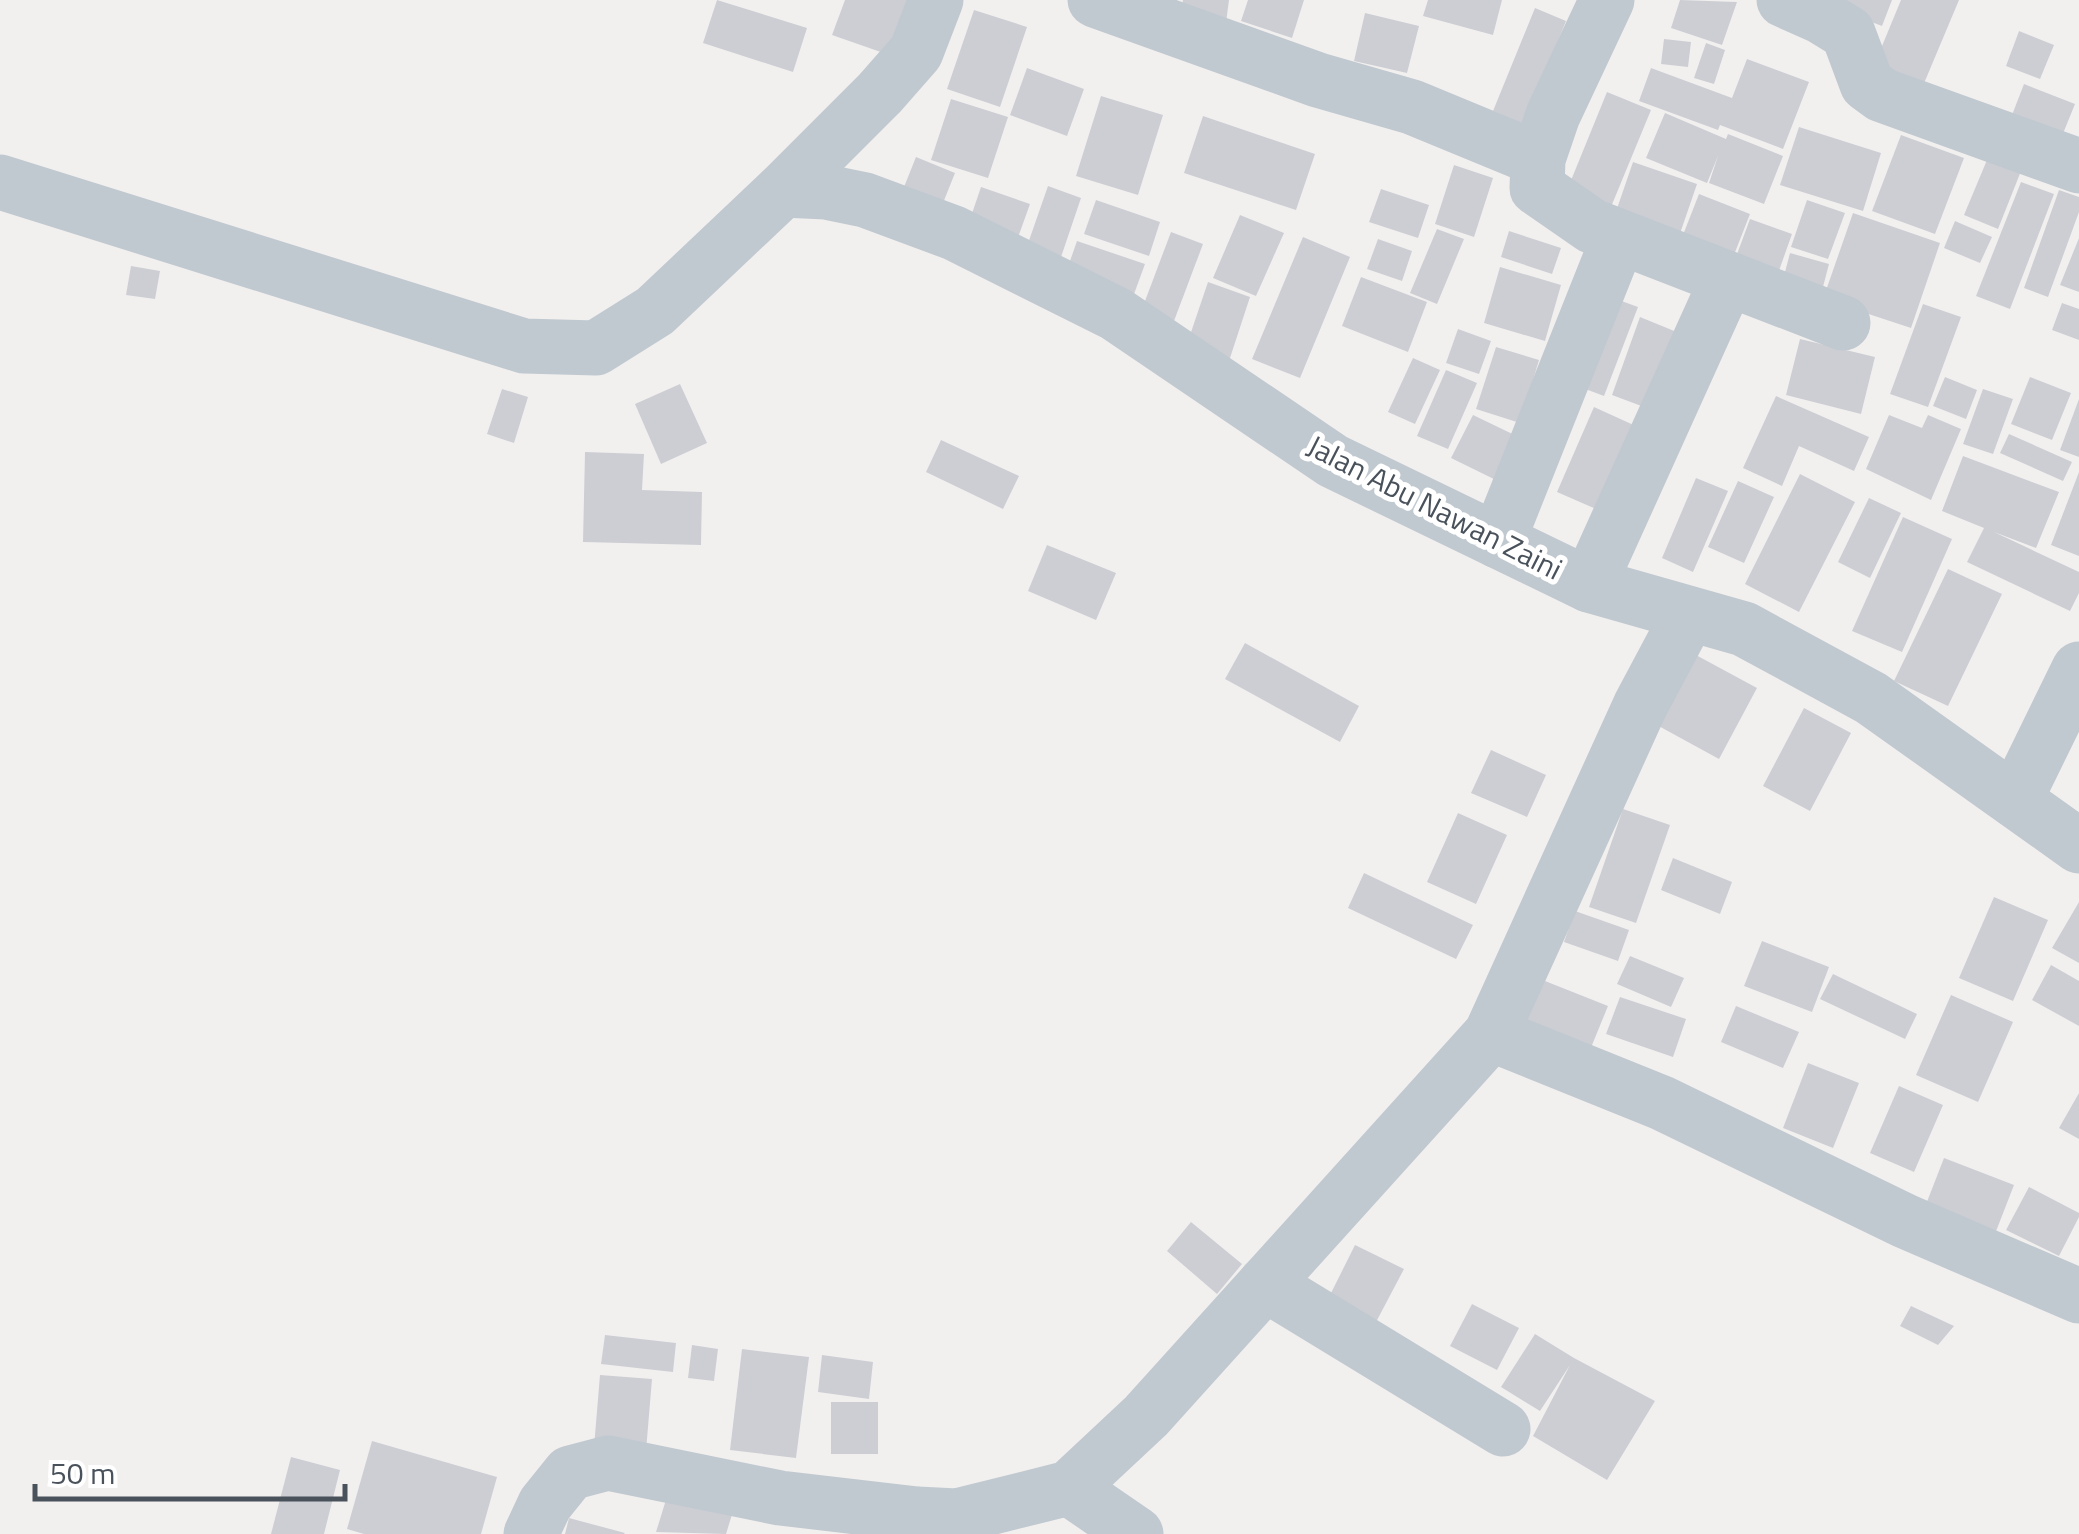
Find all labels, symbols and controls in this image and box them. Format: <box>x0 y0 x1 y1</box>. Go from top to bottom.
street label: Jalan Abu Nawan Zaini <box>1300 423 1570 591</box>
scale bar <box>35 1439 345 1501</box>
text: 50 m <box>50 1450 115 1496</box>

